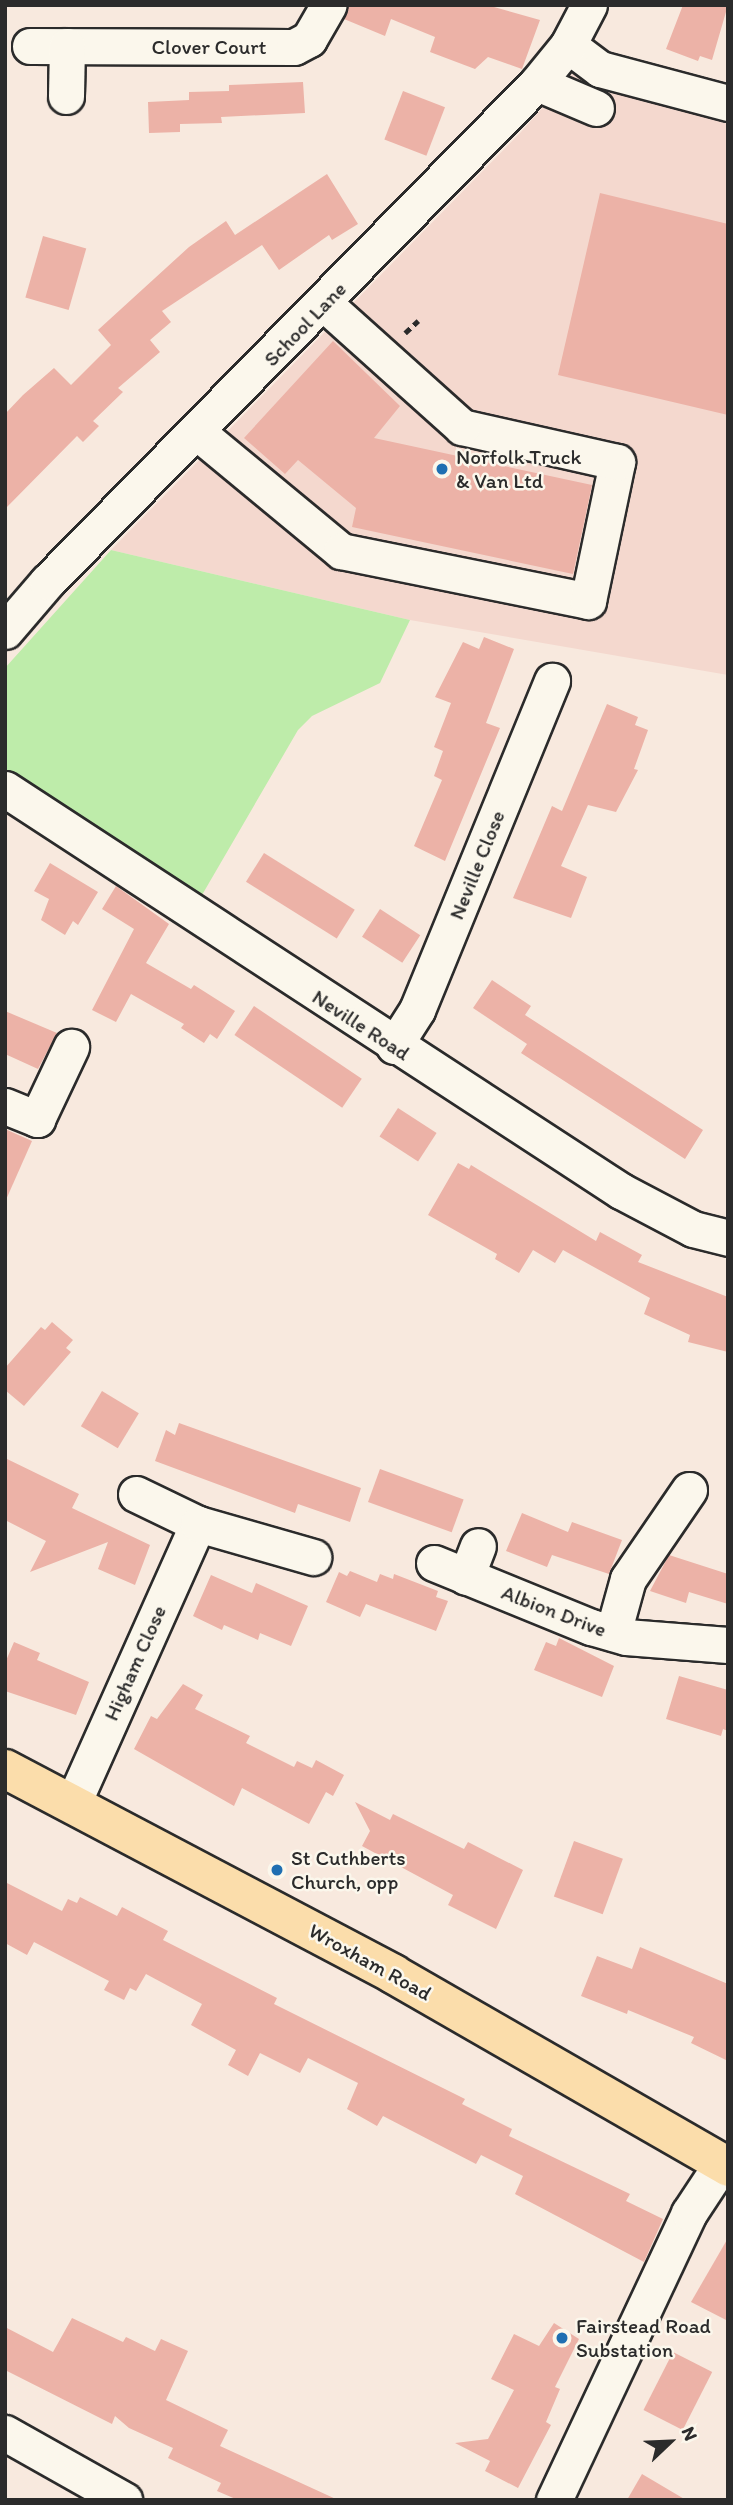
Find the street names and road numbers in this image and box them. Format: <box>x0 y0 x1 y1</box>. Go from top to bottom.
street label: Clover Court <box>152 34 266 60</box>
street label: School Lane <box>258 276 352 372</box>
street label: Neville Close <box>444 807 510 923</box>
street label: Neville Road <box>307 984 415 1066</box>
street label: Albion Drive <box>498 1579 610 1643</box>
street label: Higham Close <box>98 1601 172 1725</box>
street label: Wroxham Road <box>304 1918 436 2006</box>

